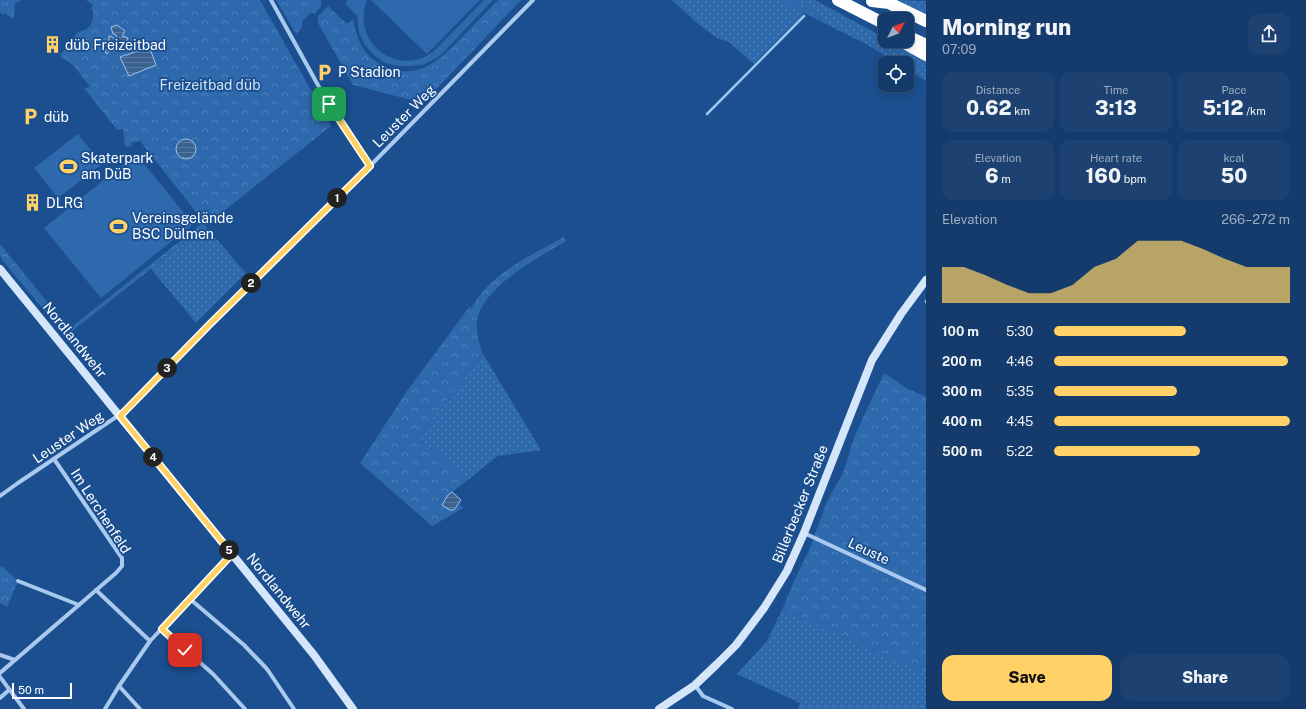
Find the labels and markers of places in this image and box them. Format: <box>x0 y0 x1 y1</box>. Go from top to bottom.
building icon: düb Freizeitbad <box>42 35 62 55</box>
place label: düb Freizeitbad <box>65 37 166 53</box>
parking icon: P Stadion <box>315 62 335 82</box>
place label: P Stadion <box>338 64 400 80</box>
pin <box>312 87 346 121</box>
parking icon: düb <box>21 107 41 127</box>
place label: düb <box>44 109 69 125</box>
place label: Skaterpark am DüB <box>81 150 154 182</box>
sports icon: Skaterpark am DüB <box>58 156 78 176</box>
pin: 1 <box>327 188 347 208</box>
building icon: DLRG <box>23 193 43 213</box>
place label: DLRG <box>46 195 83 211</box>
place label: Vereinsgelände BSC Dülmen <box>132 210 233 242</box>
sports icon: Vereinsgelände BSC Dülmen <box>109 216 129 236</box>
pin: 2 <box>241 273 261 293</box>
pin: 3 <box>157 358 177 378</box>
pin: 4 <box>143 447 163 467</box>
pin: 5 <box>219 540 239 560</box>
pin <box>168 633 202 667</box>

